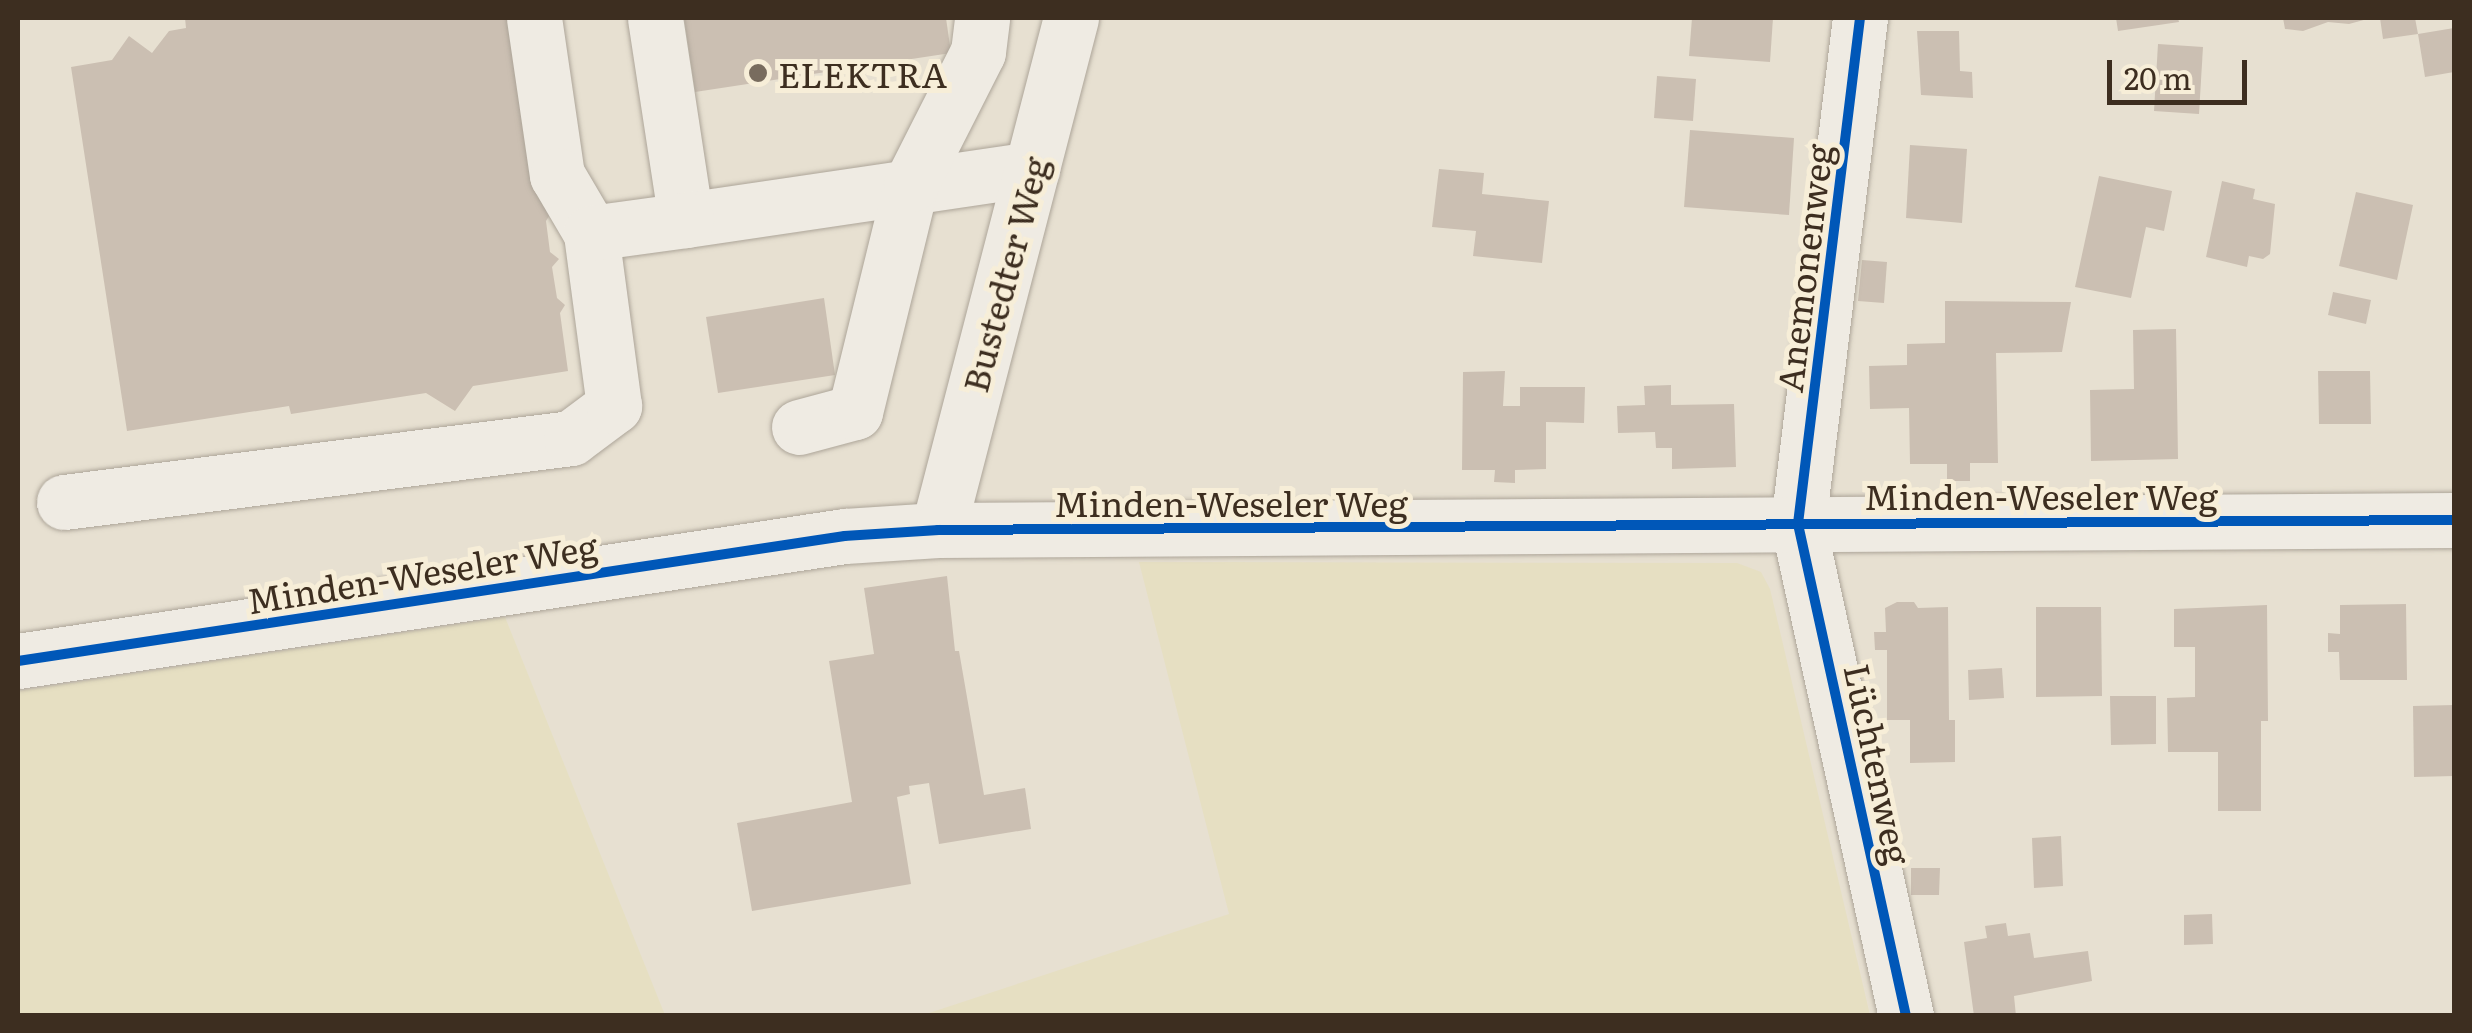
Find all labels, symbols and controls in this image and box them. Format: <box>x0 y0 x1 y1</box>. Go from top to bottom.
scale bar <box>2112 40 2252 102</box>
place label: ELEKTRA <box>778 52 947 94</box>
text: 20 m <box>2124 55 2192 99</box>
marker: ELEKTRA <box>747 62 769 84</box>
street label: Anemonenweg <box>1767 142 1839 394</box>
street label: Bustedter Weg <box>952 152 1056 396</box>
street label: Minden-Weseler Weg <box>1864 474 2218 516</box>
street label: Minden-Weseler Weg <box>1054 481 1408 523</box>
street label: Minden-Weseler Weg <box>244 524 600 620</box>
street label: Lüchtenweg <box>1837 660 1921 868</box>

